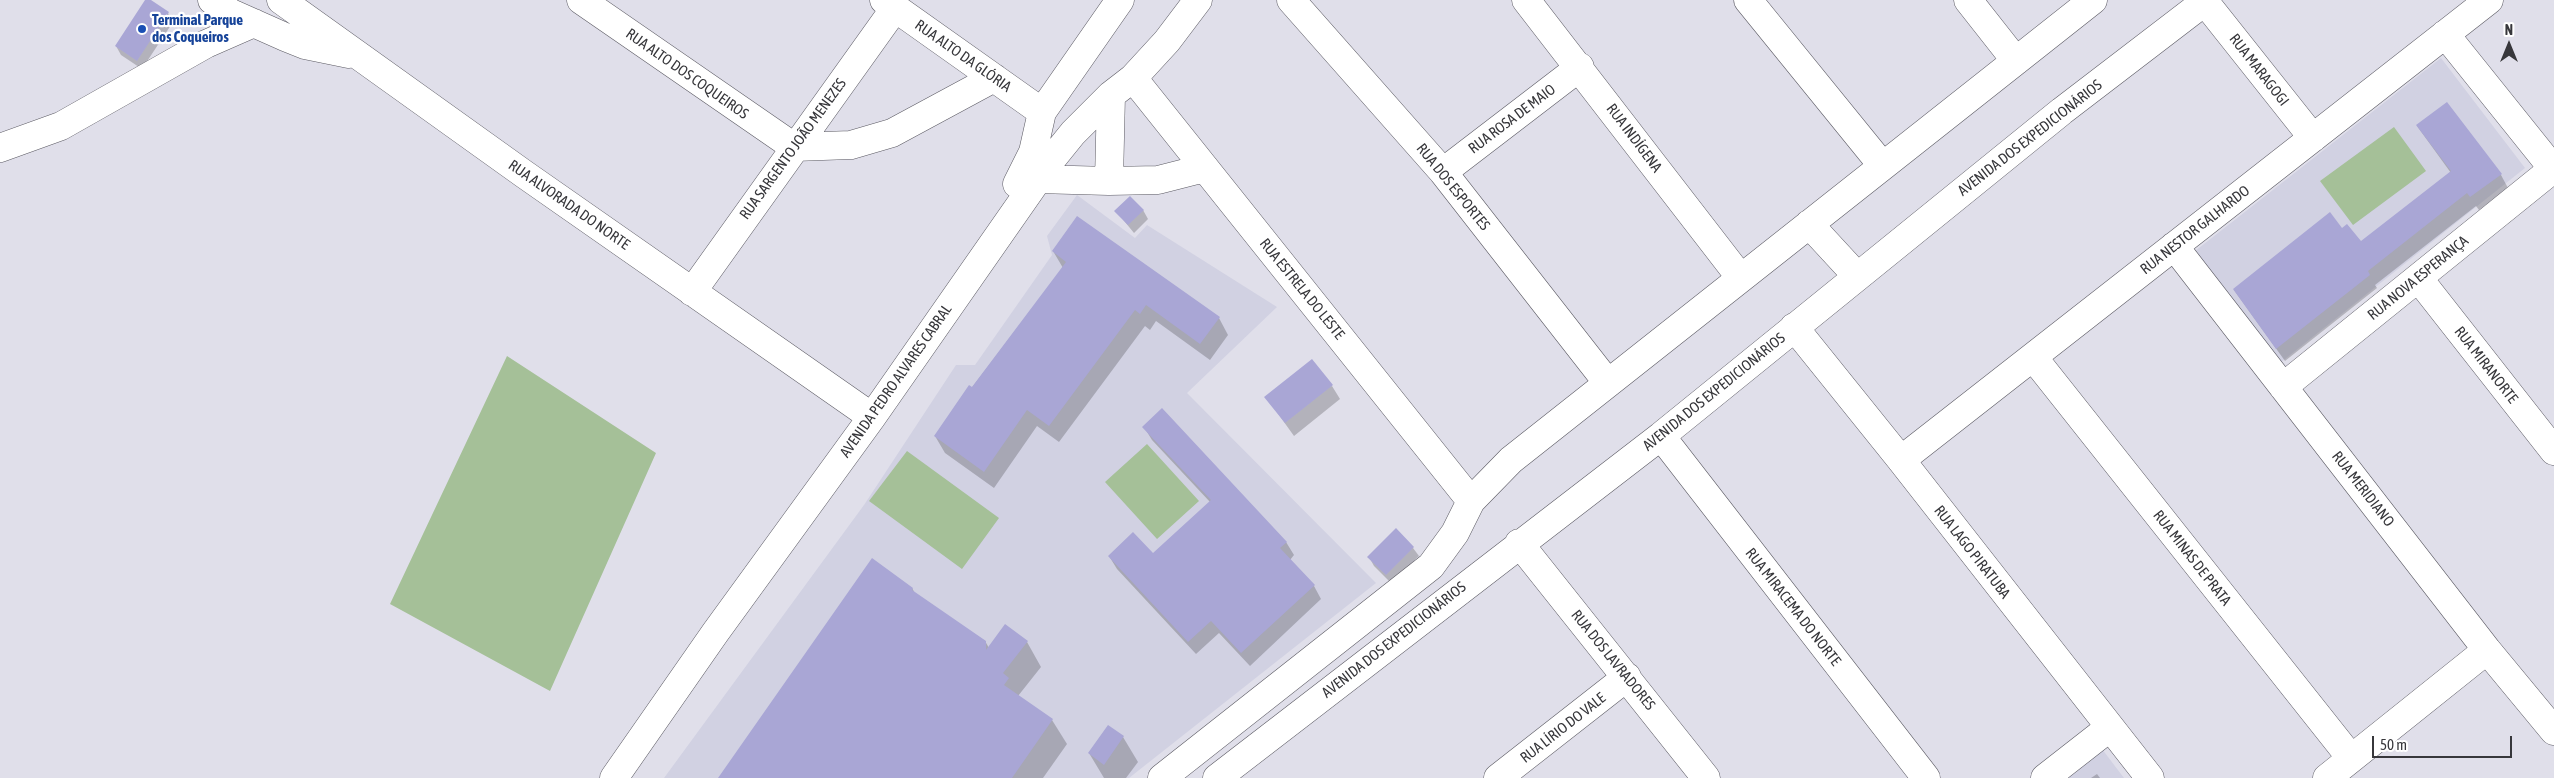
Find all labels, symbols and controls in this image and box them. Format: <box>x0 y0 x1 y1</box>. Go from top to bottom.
place label: Terminal Parque dos Coqueiros <box>152 11 243 46</box>
street label: RUA ALTO DA GLÓRIA <box>911 16 1015 96</box>
north arrow <box>2484 20 2534 70</box>
text: N <box>2505 22 2513 38</box>
marker: Terminal Parque dos Coqueiros <box>136 23 148 35</box>
street label: RUA ALTO DOS COQUEIROS <box>622 25 752 123</box>
street label: RUA MARAGOGI <box>2225 30 2293 110</box>
street label: RUA SARGENTO JOÃO MENEZES <box>736 75 850 223</box>
street label: AVENIDA DOS EXPEDICIONÁRIOS <box>1954 76 2106 200</box>
street label: RUA ROSA DE MAIO <box>1465 80 1559 158</box>
street label: RUA INDÍGENA <box>1602 100 1666 176</box>
street label: RUA DOS ESPORTES <box>1412 140 1494 234</box>
street label: RUA ALVORADA DO NORTE <box>505 156 633 254</box>
street label: RUA NESTOR GALHARDO <box>2137 182 2253 278</box>
street label: RUA NOVA ESPERANÇA <box>2364 232 2472 324</box>
street label: RUA ESTRELA DO LESTE <box>1256 235 1348 343</box>
street label: AVENIDA PEDRO ALVARES CABRAL <box>836 301 956 461</box>
street label: RUA MIRANORTE <box>2450 323 2522 407</box>
street label: AVENIDA DOS EXPEDICIONÁRIOS <box>1639 329 1789 455</box>
street label: RUA MERIDIANO <box>2328 448 2398 530</box>
street label: RUA LAGO PIRATUBA <box>1930 502 2014 602</box>
street label: RUA MINAS DE PRATA <box>2149 507 2235 609</box>
street label: RUA MIRACEMA DO NORTE <box>1741 545 1845 669</box>
street label: AVENIDA DOS EXPEDICIONÁRIOS <box>1318 578 1470 702</box>
street label: RUA DOS LAVRADORES <box>1567 606 1659 714</box>
street label: RUA LÍRIO DO VALE <box>1517 689 1609 767</box>
scale bar <box>2374 726 2514 758</box>
text: 50 m <box>2380 736 2407 753</box>

